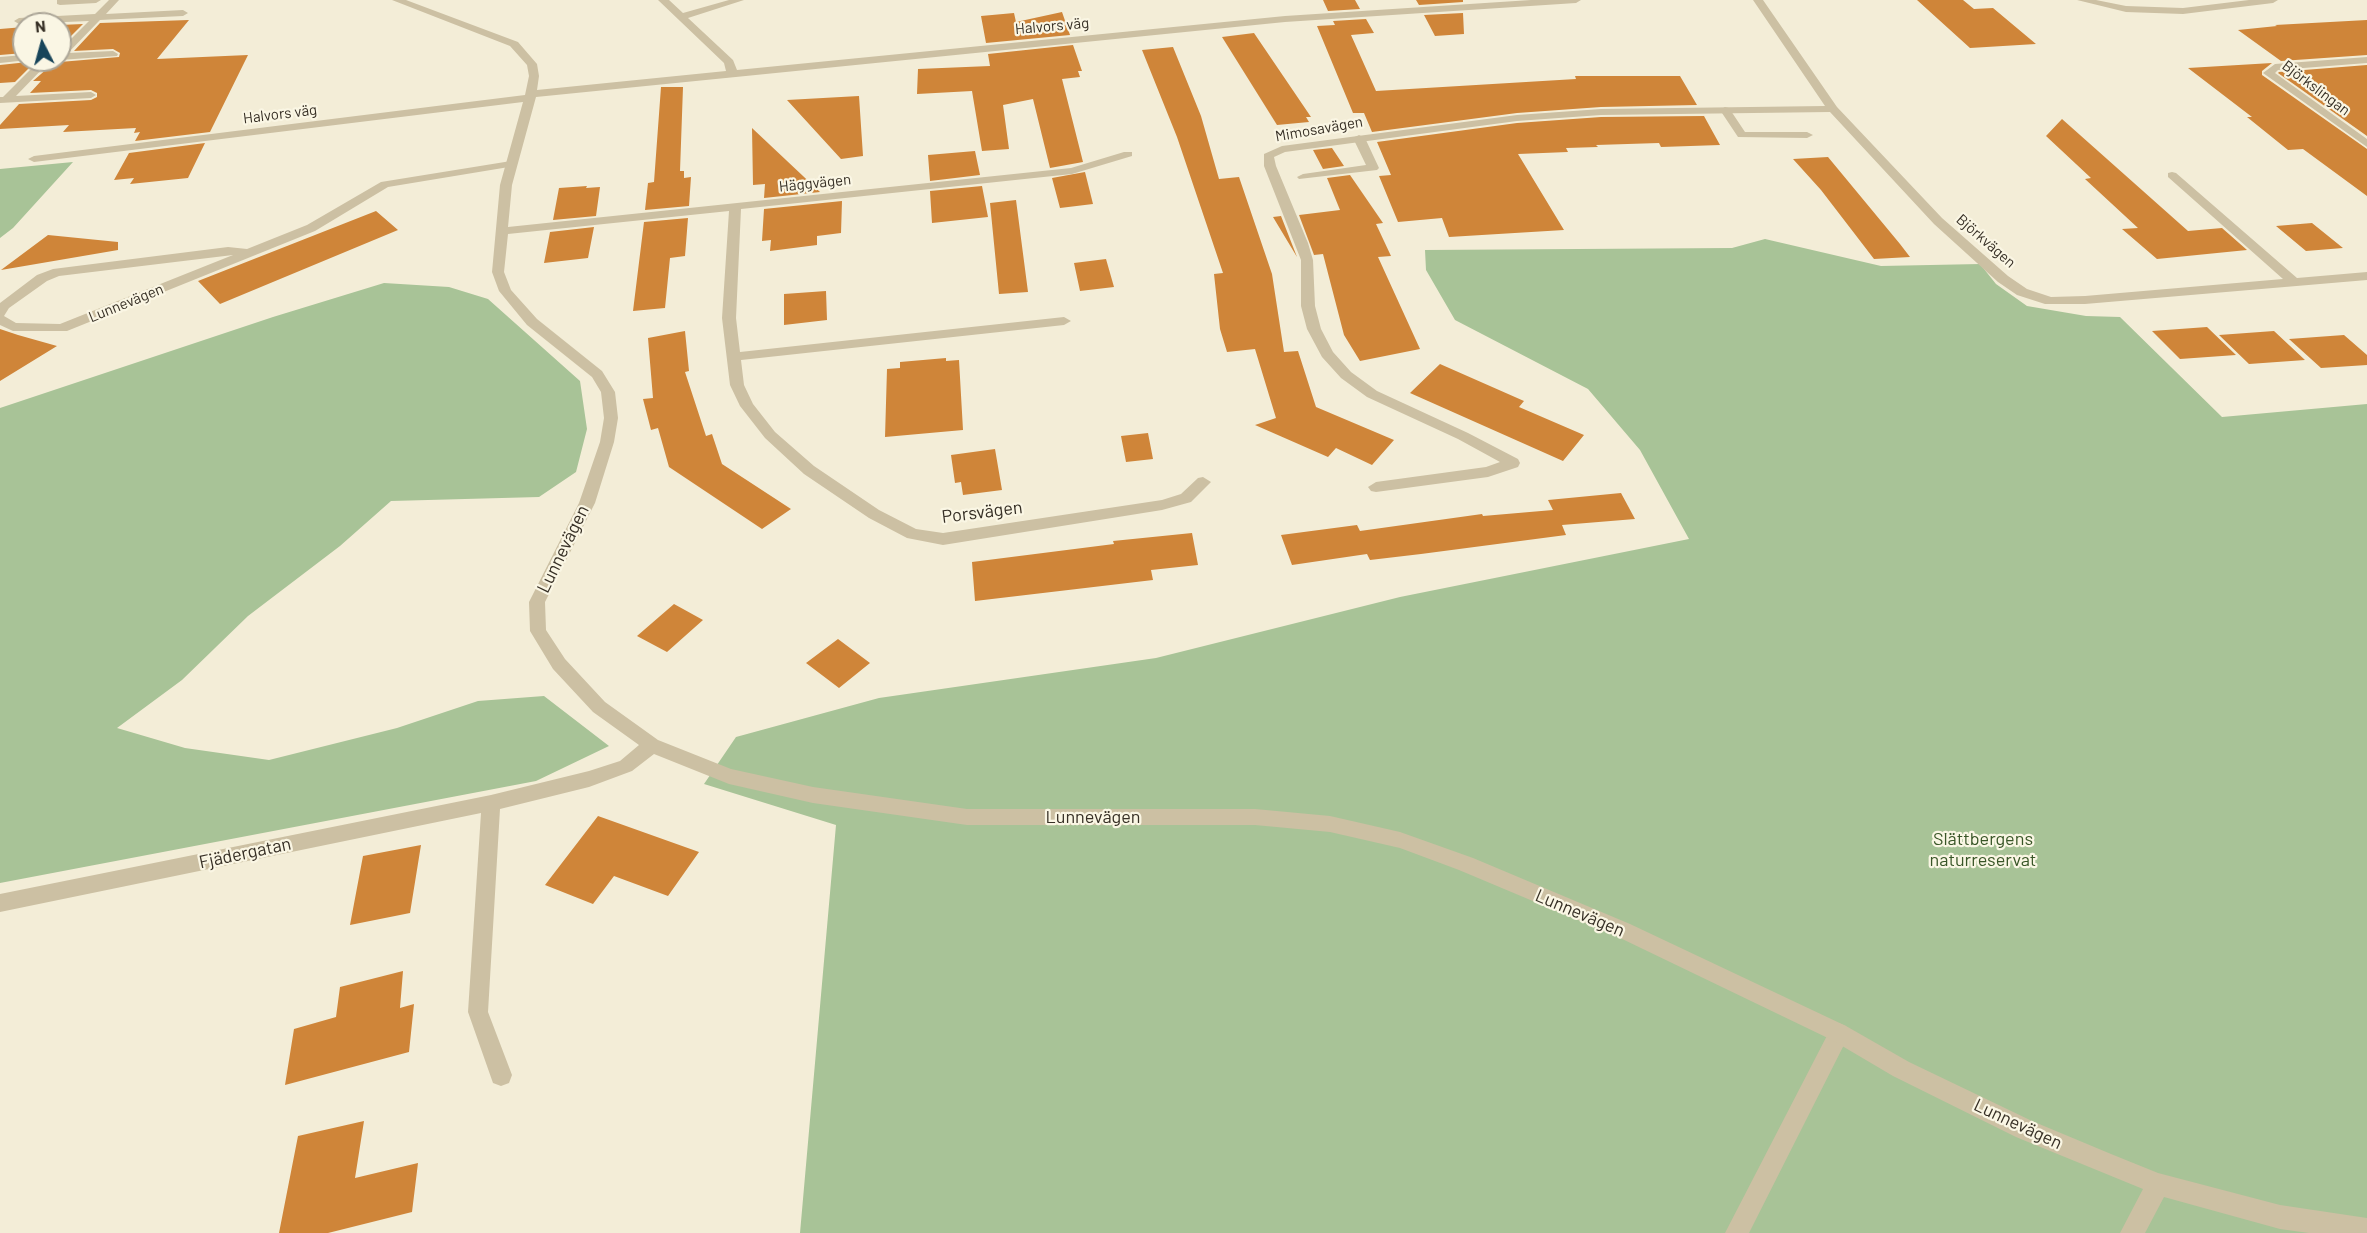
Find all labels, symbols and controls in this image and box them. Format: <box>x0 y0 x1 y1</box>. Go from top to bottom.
north arrow <box>12 12 72 72</box>
street label: Halvors väg <box>1014 14 1090 38</box>
text: N <box>34 16 47 36</box>
street label: Björkslingan <box>2278 57 2354 119</box>
street label: Halvors väg <box>242 101 318 127</box>
street label: Mimosavägen <box>1274 112 1364 146</box>
street label: Häggvägen <box>778 170 852 196</box>
street label: Björkvägen <box>1953 210 2019 272</box>
street label: Lunnevägen <box>86 280 166 326</box>
street label: Porsvägen <box>940 496 1024 528</box>
street label: Lunnevägen <box>532 502 594 596</box>
street label: Lunnevägen <box>1046 806 1140 828</box>
park label: Slättbergens naturreservat <box>1930 828 2036 870</box>
street label: Fjädergatan <box>197 833 293 873</box>
street label: Lunnevägen <box>1532 885 1628 941</box>
street label: Lunnevägen <box>1970 1094 2066 1154</box>

